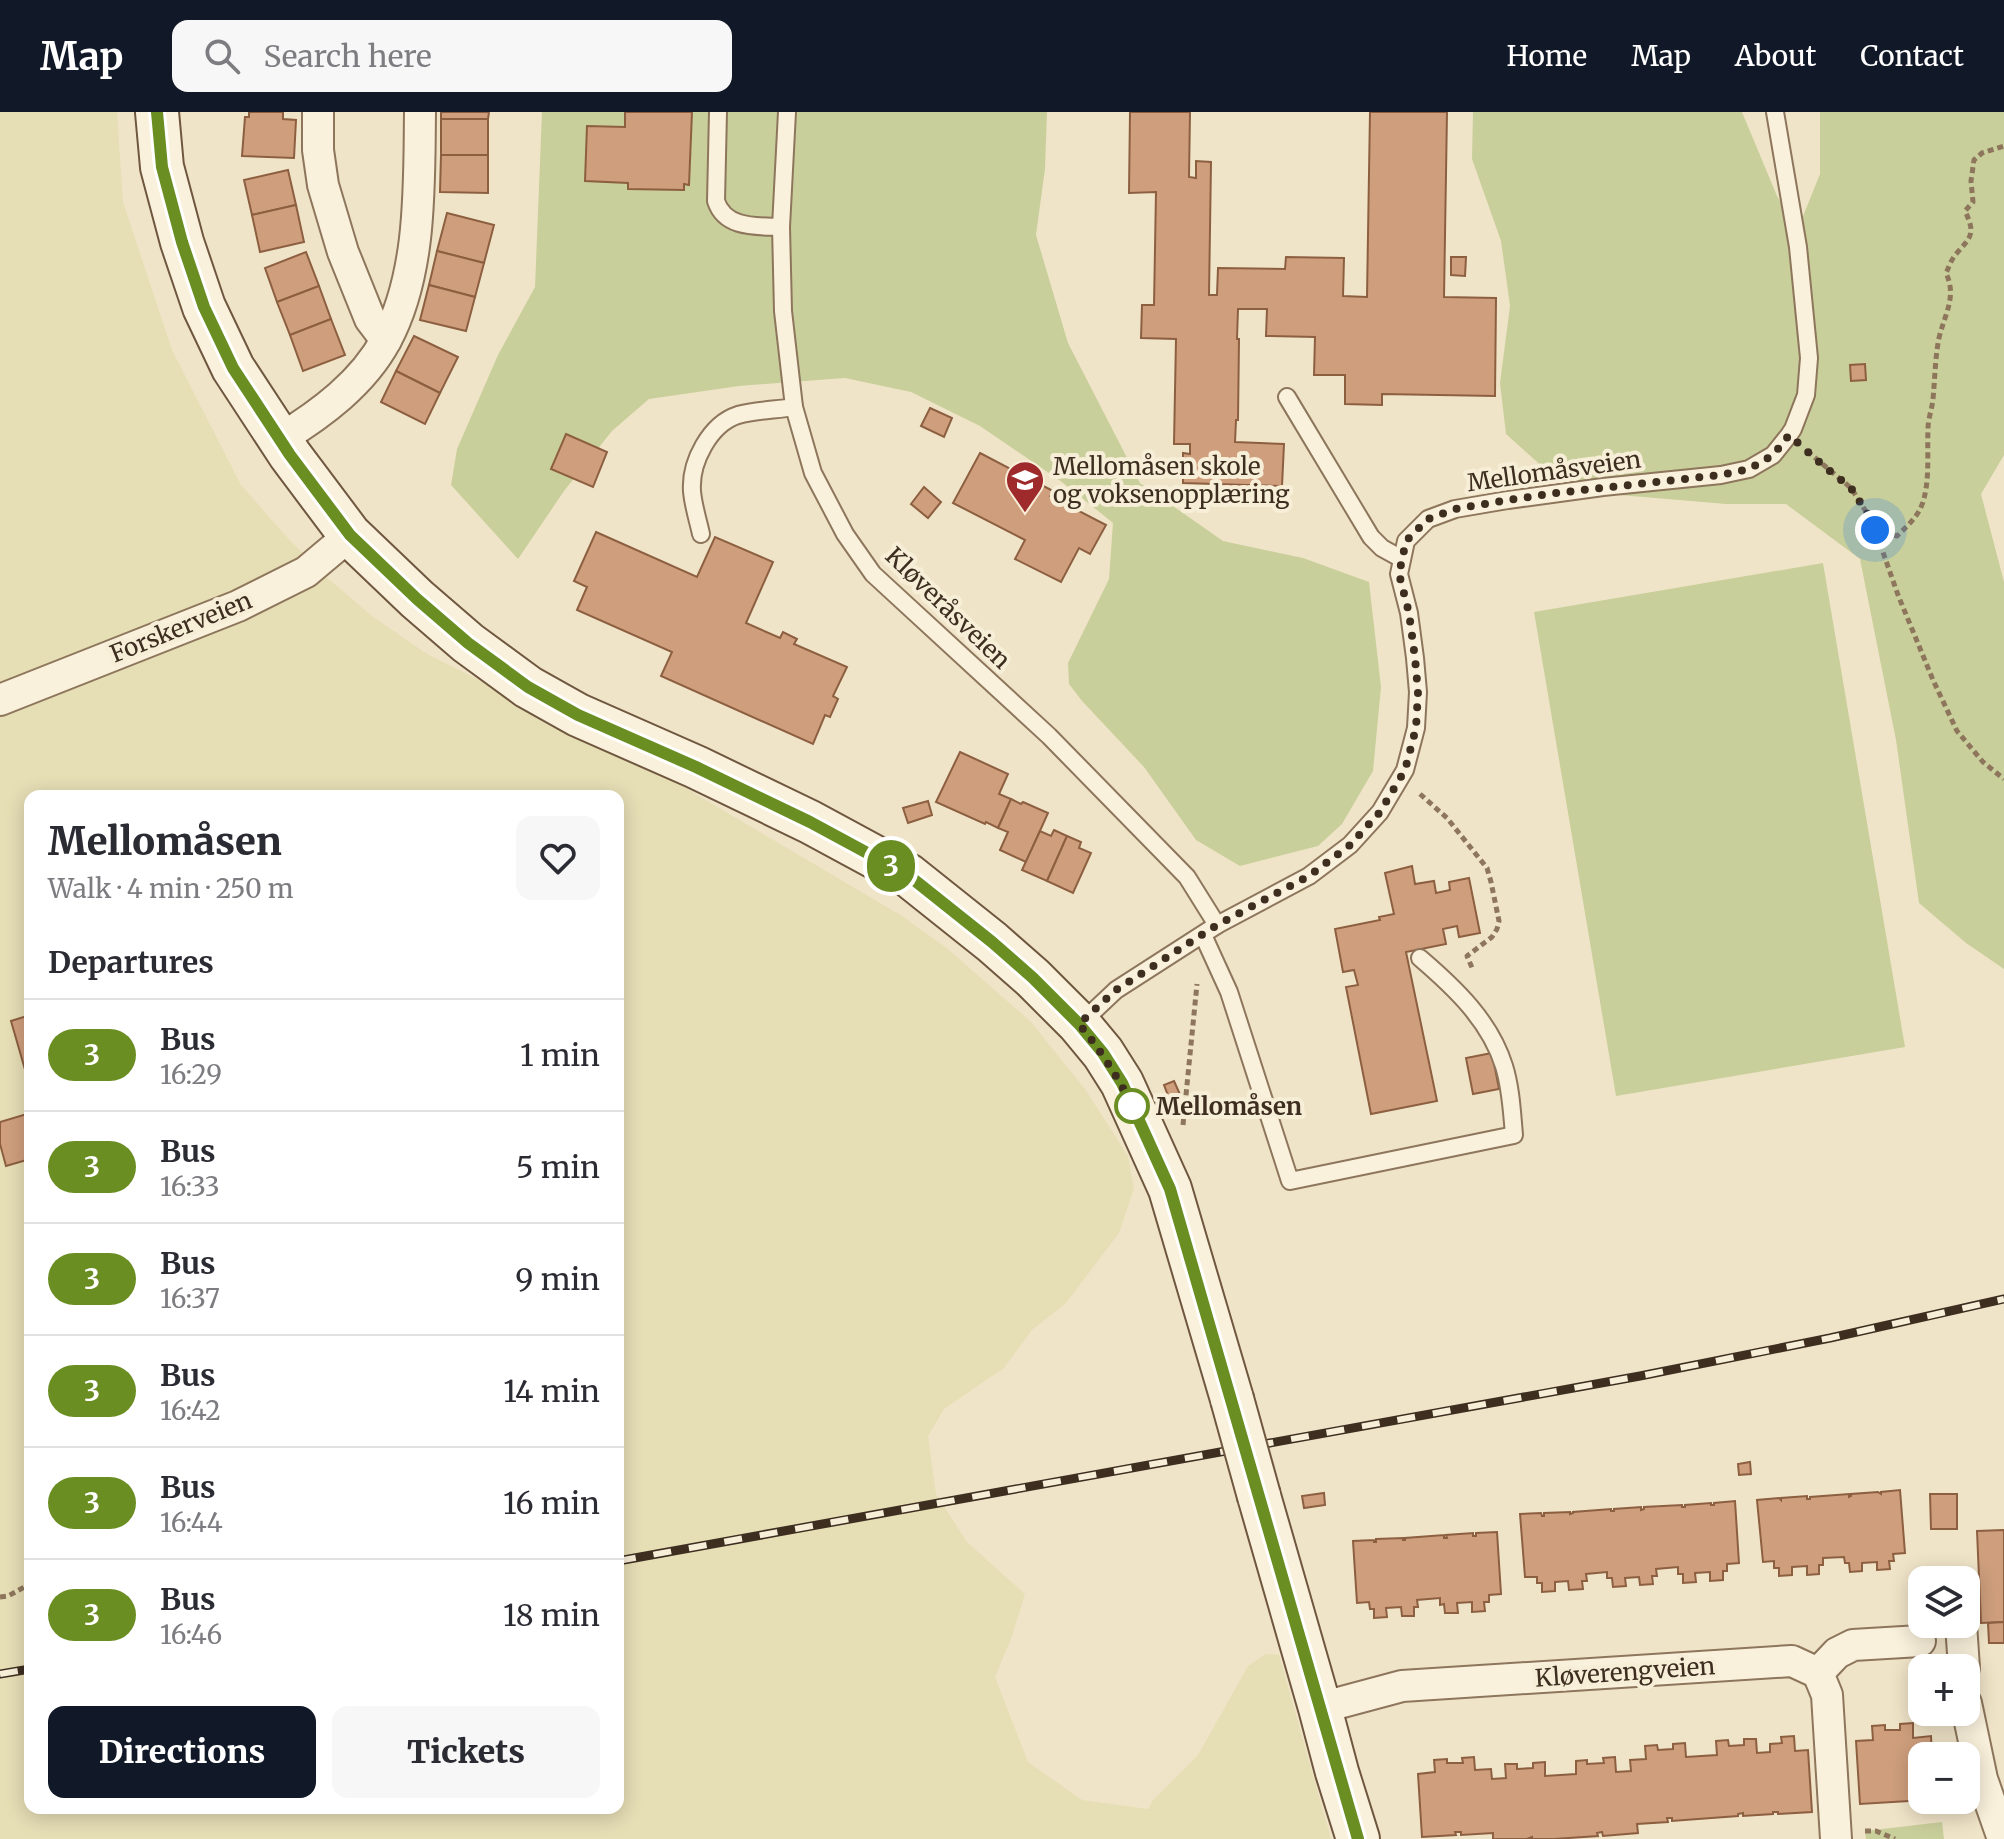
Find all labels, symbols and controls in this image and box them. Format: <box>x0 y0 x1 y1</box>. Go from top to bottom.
search box <box>172 20 732 92</box>
text: Map <box>40 33 124 80</box>
icon: search <box>200 34 244 78</box>
text: Search here <box>264 37 432 75</box>
text: Home <box>1506 38 1587 74</box>
text: Map <box>1631 38 1691 74</box>
text: About <box>1735 38 1816 74</box>
text: Contact <box>1860 38 1964 74</box>
street label: Mellomåsveien <box>1465 443 1643 499</box>
place label: Mellomåsen skole og voksenopplæring <box>1053 451 1290 510</box>
school or university icon: Mellomåsen skole og voksenopplæring <box>1004 459 1046 514</box>
your location <box>1855 510 1895 550</box>
street label: Kløveråsveien <box>879 541 1017 675</box>
street label: Forskerveien <box>106 584 256 669</box>
button: heart <box>516 816 600 900</box>
text: Mellomåsen <box>48 818 282 865</box>
line badge: 3 <box>865 840 917 892</box>
text: 3 <box>883 848 899 884</box>
text: Walk · 4 min · 250 m <box>48 872 294 905</box>
text: Departures <box>48 943 214 981</box>
text: Bus <box>160 1020 216 1058</box>
text: 1 min <box>520 1036 600 1074</box>
text: 3 <box>84 1037 100 1073</box>
text: 16:29 <box>160 1058 222 1091</box>
marker: Mellomåsen <box>1115 1089 1149 1123</box>
place label: Mellomåsen <box>1156 1091 1302 1122</box>
text: Bus <box>160 1132 216 1170</box>
text: 5 min <box>516 1148 600 1186</box>
text: 3 <box>84 1149 100 1185</box>
text: 16:33 <box>160 1170 220 1203</box>
text: Bus <box>160 1244 216 1282</box>
text: 9 min <box>515 1260 600 1298</box>
text: 3 <box>84 1261 100 1297</box>
text: 16:37 <box>160 1282 220 1315</box>
text: Bus <box>160 1356 216 1394</box>
text: 14 min <box>503 1372 600 1410</box>
text: 3 <box>84 1373 100 1409</box>
text: 16:42 <box>160 1394 221 1427</box>
text: Bus <box>160 1468 216 1506</box>
text: 16 min <box>503 1484 600 1522</box>
text: 3 <box>84 1485 100 1521</box>
text: 16:44 <box>160 1506 223 1539</box>
map controls <box>1908 1566 1980 1814</box>
button: layers <box>1908 1566 1980 1638</box>
text: Bus <box>160 1580 216 1618</box>
text: 18 min <box>503 1596 600 1634</box>
text: 3 <box>84 1597 100 1633</box>
text: 16:46 <box>160 1618 222 1651</box>
street label: Kløverengveien <box>1534 1650 1716 1694</box>
button: + <box>1908 1654 1980 1726</box>
button: Directions <box>48 1706 316 1798</box>
button: Tickets <box>332 1706 600 1798</box>
button: − <box>1908 1742 1980 1814</box>

